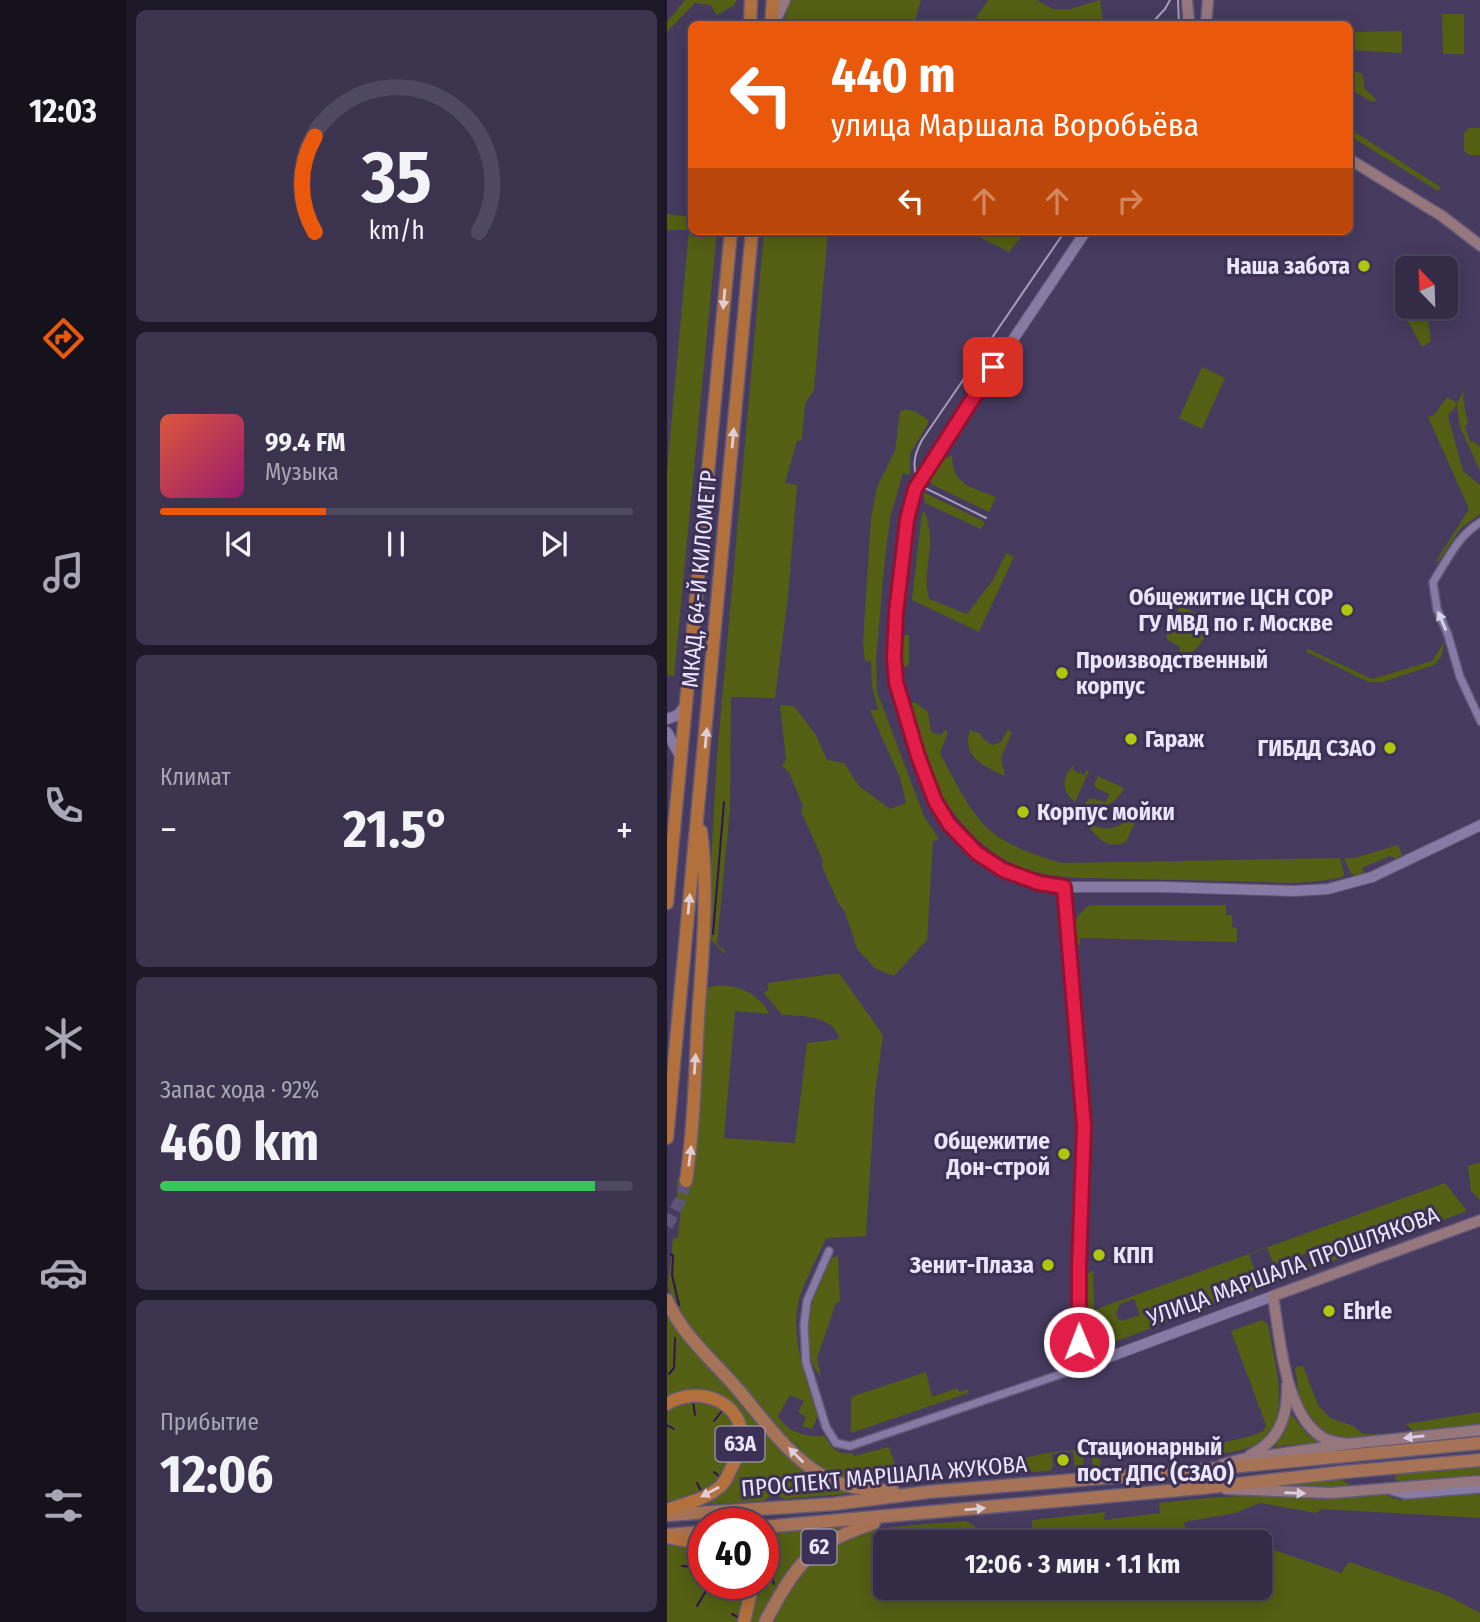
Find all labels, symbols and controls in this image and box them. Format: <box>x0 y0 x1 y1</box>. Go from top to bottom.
text: 440 m <box>831 46 956 105</box>
icon: left <box>716 49 807 140</box>
text: 12:03 <box>29 92 97 130</box>
text: улица Маршала Воробьёва <box>831 106 1199 144</box>
text: 35 <box>360 135 432 222</box>
icon: left <box>892 182 930 220</box>
icon: ahead <box>965 182 1003 220</box>
icon: ahead <box>1038 182 1076 220</box>
icon: right <box>1111 182 1149 220</box>
text: km/h <box>369 216 424 246</box>
place label: Наша забота <box>1226 252 1350 280</box>
north arrow <box>1395 256 1458 318</box>
map controls <box>1395 256 1458 319</box>
marker: Наша забота <box>1356 258 1372 274</box>
one-way arrow <box>718 288 729 310</box>
icon: directions <box>39 314 88 363</box>
pin <box>963 337 1023 397</box>
icon: arrive <box>974 348 1012 386</box>
text: 99.4 FM <box>265 427 346 458</box>
one-way arrow <box>728 427 739 449</box>
text: Музыка <box>265 458 339 486</box>
street label: МКАД, 64-Й КИЛОМЕТР <box>676 469 722 689</box>
icon: previous <box>220 525 258 563</box>
icon: pause <box>377 525 415 563</box>
icon: next <box>535 525 573 563</box>
icon: music <box>39 548 88 597</box>
place label: Общежитие ЦСН СОР ГУ МВД по г. Москве <box>1129 583 1333 637</box>
marker: Общежитие ЦСН СОР ГУ МВД по г. Москве <box>1339 602 1355 618</box>
one-way arrow <box>1437 610 1448 631</box>
place label: Производственный корпус <box>1076 646 1268 700</box>
marker: Производственный корпус <box>1054 665 1070 681</box>
place label: Гараж <box>1145 725 1204 753</box>
one-way arrow <box>701 727 712 749</box>
marker: Гараж <box>1123 731 1139 747</box>
place label: ГИБДД СЗАО <box>1258 734 1376 762</box>
marker: ГИБДД СЗАО <box>1382 740 1398 756</box>
text: Климат <box>160 763 231 791</box>
icon: phone <box>39 781 88 830</box>
text: 21.5° <box>343 798 450 861</box>
place label: Корпус мойки <box>1037 798 1175 826</box>
marker: Корпус мойки <box>1015 804 1031 820</box>
text: − <box>160 807 177 853</box>
text: + <box>616 807 633 853</box>
one-way arrow <box>684 893 695 915</box>
icon: climate <box>39 1014 88 1063</box>
one-way arrow <box>690 1052 701 1074</box>
text: Запас хода · 92% <box>160 1076 319 1104</box>
text: 460 km <box>160 1111 319 1174</box>
place label: Общежитие Дон-строй <box>934 1127 1050 1181</box>
one-way arrow <box>684 1145 695 1167</box>
marker: Общежитие Дон-строй <box>1056 1146 1072 1162</box>
street label: УЛИЦА МАРШАЛА ПРОШЛЯКОВА <box>1142 1200 1443 1332</box>
place label: КПП <box>1113 1241 1154 1269</box>
marker: КПП <box>1091 1247 1107 1263</box>
icon: car <box>39 1248 88 1297</box>
place label: Зенит-Плаза <box>909 1251 1034 1279</box>
marker: Зенит-Плаза <box>1040 1257 1056 1273</box>
place label: Ehrle <box>1343 1297 1393 1325</box>
marker: Ehrle <box>1321 1303 1337 1319</box>
position arrow <box>1042 1305 1116 1379</box>
text: Прибытие <box>160 1408 259 1436</box>
road number: 63A <box>715 1426 765 1462</box>
one-way arrow <box>1403 1432 1425 1443</box>
place label: Стационарный пост ДПС (СЗАО) <box>1077 1433 1234 1487</box>
text: 12:06 <box>160 1443 274 1506</box>
one-way arrow <box>788 1447 805 1464</box>
street label: ПРОСПЕКТ МАРШАЛА ЖУКОВА <box>740 1450 1028 1502</box>
marker: Стационарный пост ДПС (СЗАО) <box>1055 1452 1071 1468</box>
icon: filters <box>39 1481 88 1530</box>
one-way arrow <box>699 1486 719 1498</box>
one-way arrow <box>1284 1487 1306 1498</box>
one-way arrow <box>964 1503 986 1514</box>
speed limit sign: 40 <box>688 1508 779 1599</box>
road number: 62 <box>801 1530 837 1564</box>
text: 12:06 · 3 мин · 1.1 km <box>965 1549 1180 1580</box>

